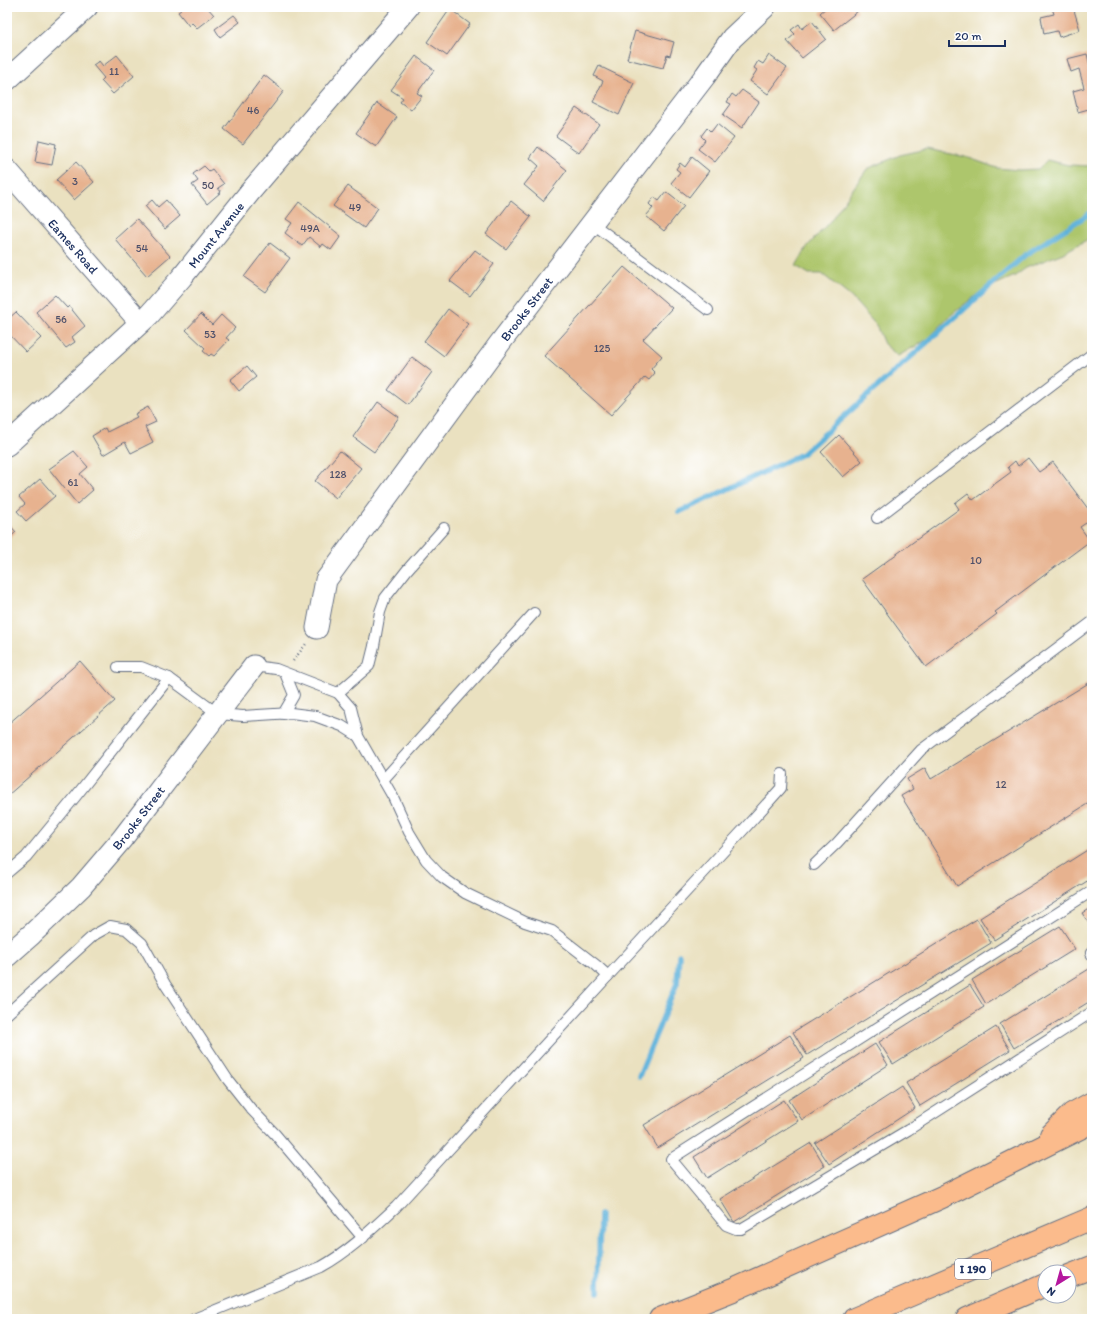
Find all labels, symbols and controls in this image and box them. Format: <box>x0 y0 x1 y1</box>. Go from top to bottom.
scale bar <box>949 22 1005 48</box>
text: 20 m <box>955 29 982 43</box>
house number: 11 <box>109 65 119 78</box>
house number: 46 <box>247 104 259 117</box>
house number: 3 <box>72 175 78 188</box>
house number: 50 <box>202 179 214 192</box>
street label: Mount Avenue <box>185 199 247 271</box>
house number: 49 <box>349 201 361 214</box>
street label: Eames Road <box>45 216 101 277</box>
house number: 49A <box>300 222 320 235</box>
house number: 54 <box>136 242 149 255</box>
street label: Brooks Street <box>497 274 556 344</box>
house number: 56 <box>55 313 67 326</box>
house number: 53 <box>204 328 216 341</box>
house number: 125 <box>594 342 611 355</box>
house number: 128 <box>330 468 346 481</box>
house number: 61 <box>68 476 78 489</box>
house number: 10 <box>970 554 982 567</box>
house number: 12 <box>996 778 1007 791</box>
street label: Brooks Street <box>109 783 168 853</box>
road number: I 190 <box>955 1259 991 1279</box>
north arrow <box>1037 1264 1077 1304</box>
text: N <box>1044 1284 1058 1299</box>

